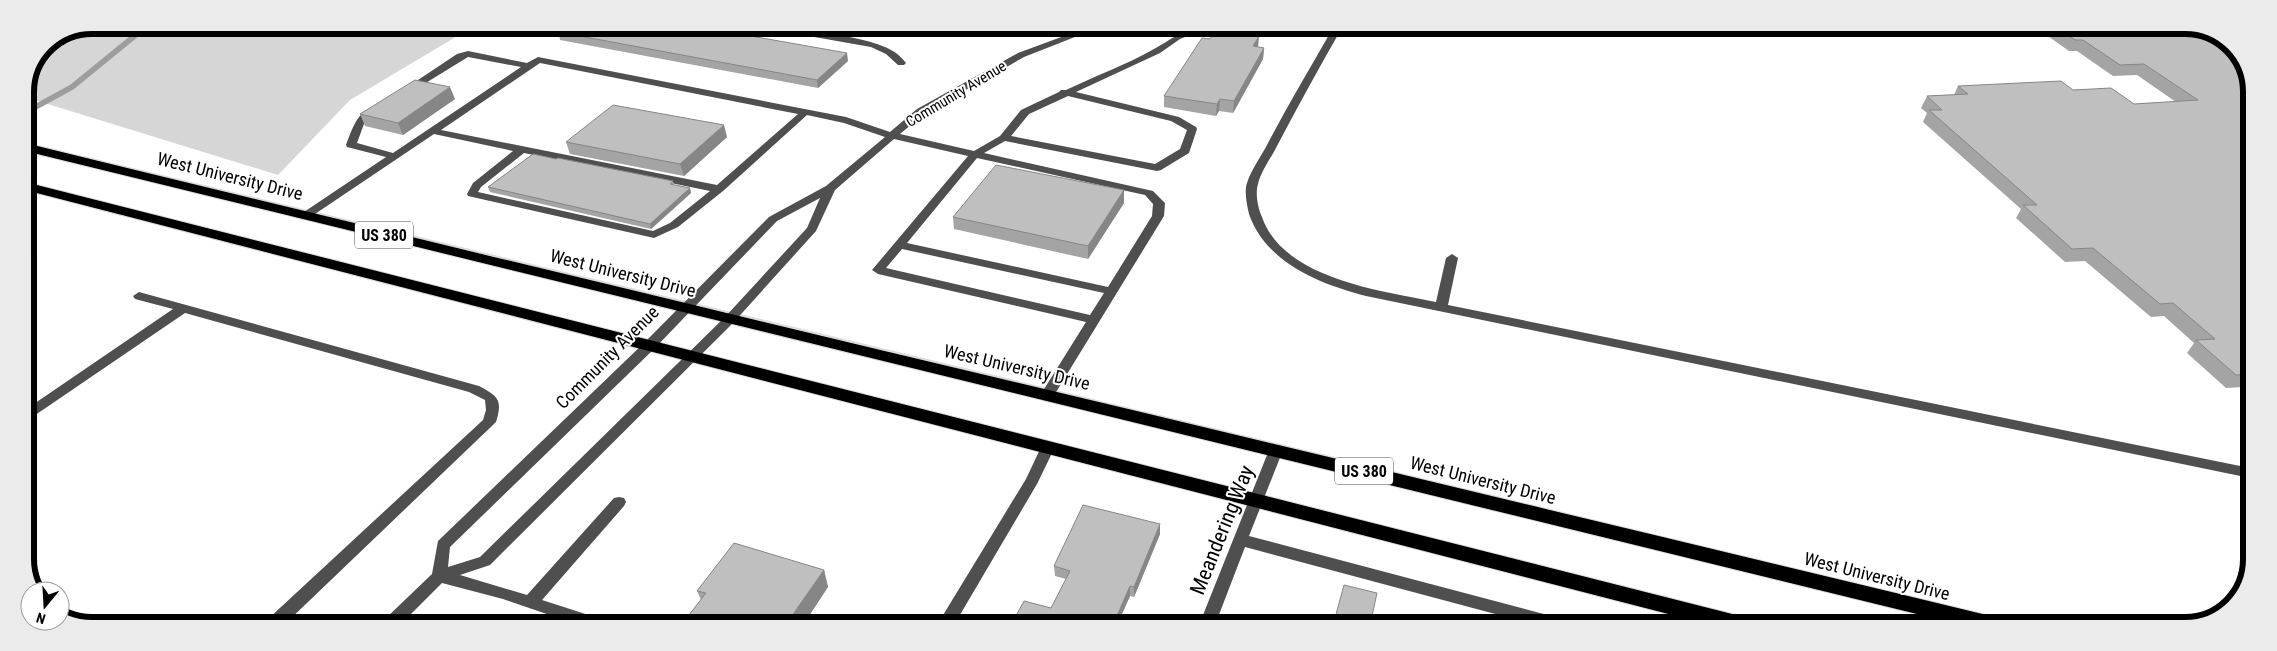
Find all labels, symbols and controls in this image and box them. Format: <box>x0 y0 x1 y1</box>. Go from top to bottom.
street label: Community Avenue <box>903 57 1009 131</box>
street label: West University Drive <box>155 148 305 204</box>
road number: US 380 <box>355 222 413 248</box>
street label: West University Drive <box>548 245 698 301</box>
street label: Community Avenue <box>551 301 663 413</box>
street label: West University Drive <box>942 340 1092 394</box>
street label: West University Drive <box>1408 452 1558 508</box>
road number: US 380 <box>1335 458 1393 484</box>
street label: Meandering Way <box>1185 462 1259 598</box>
street label: West University Drive <box>1802 548 1952 604</box>
north arrow <box>20 581 70 631</box>
text: N <box>34 609 48 627</box>

